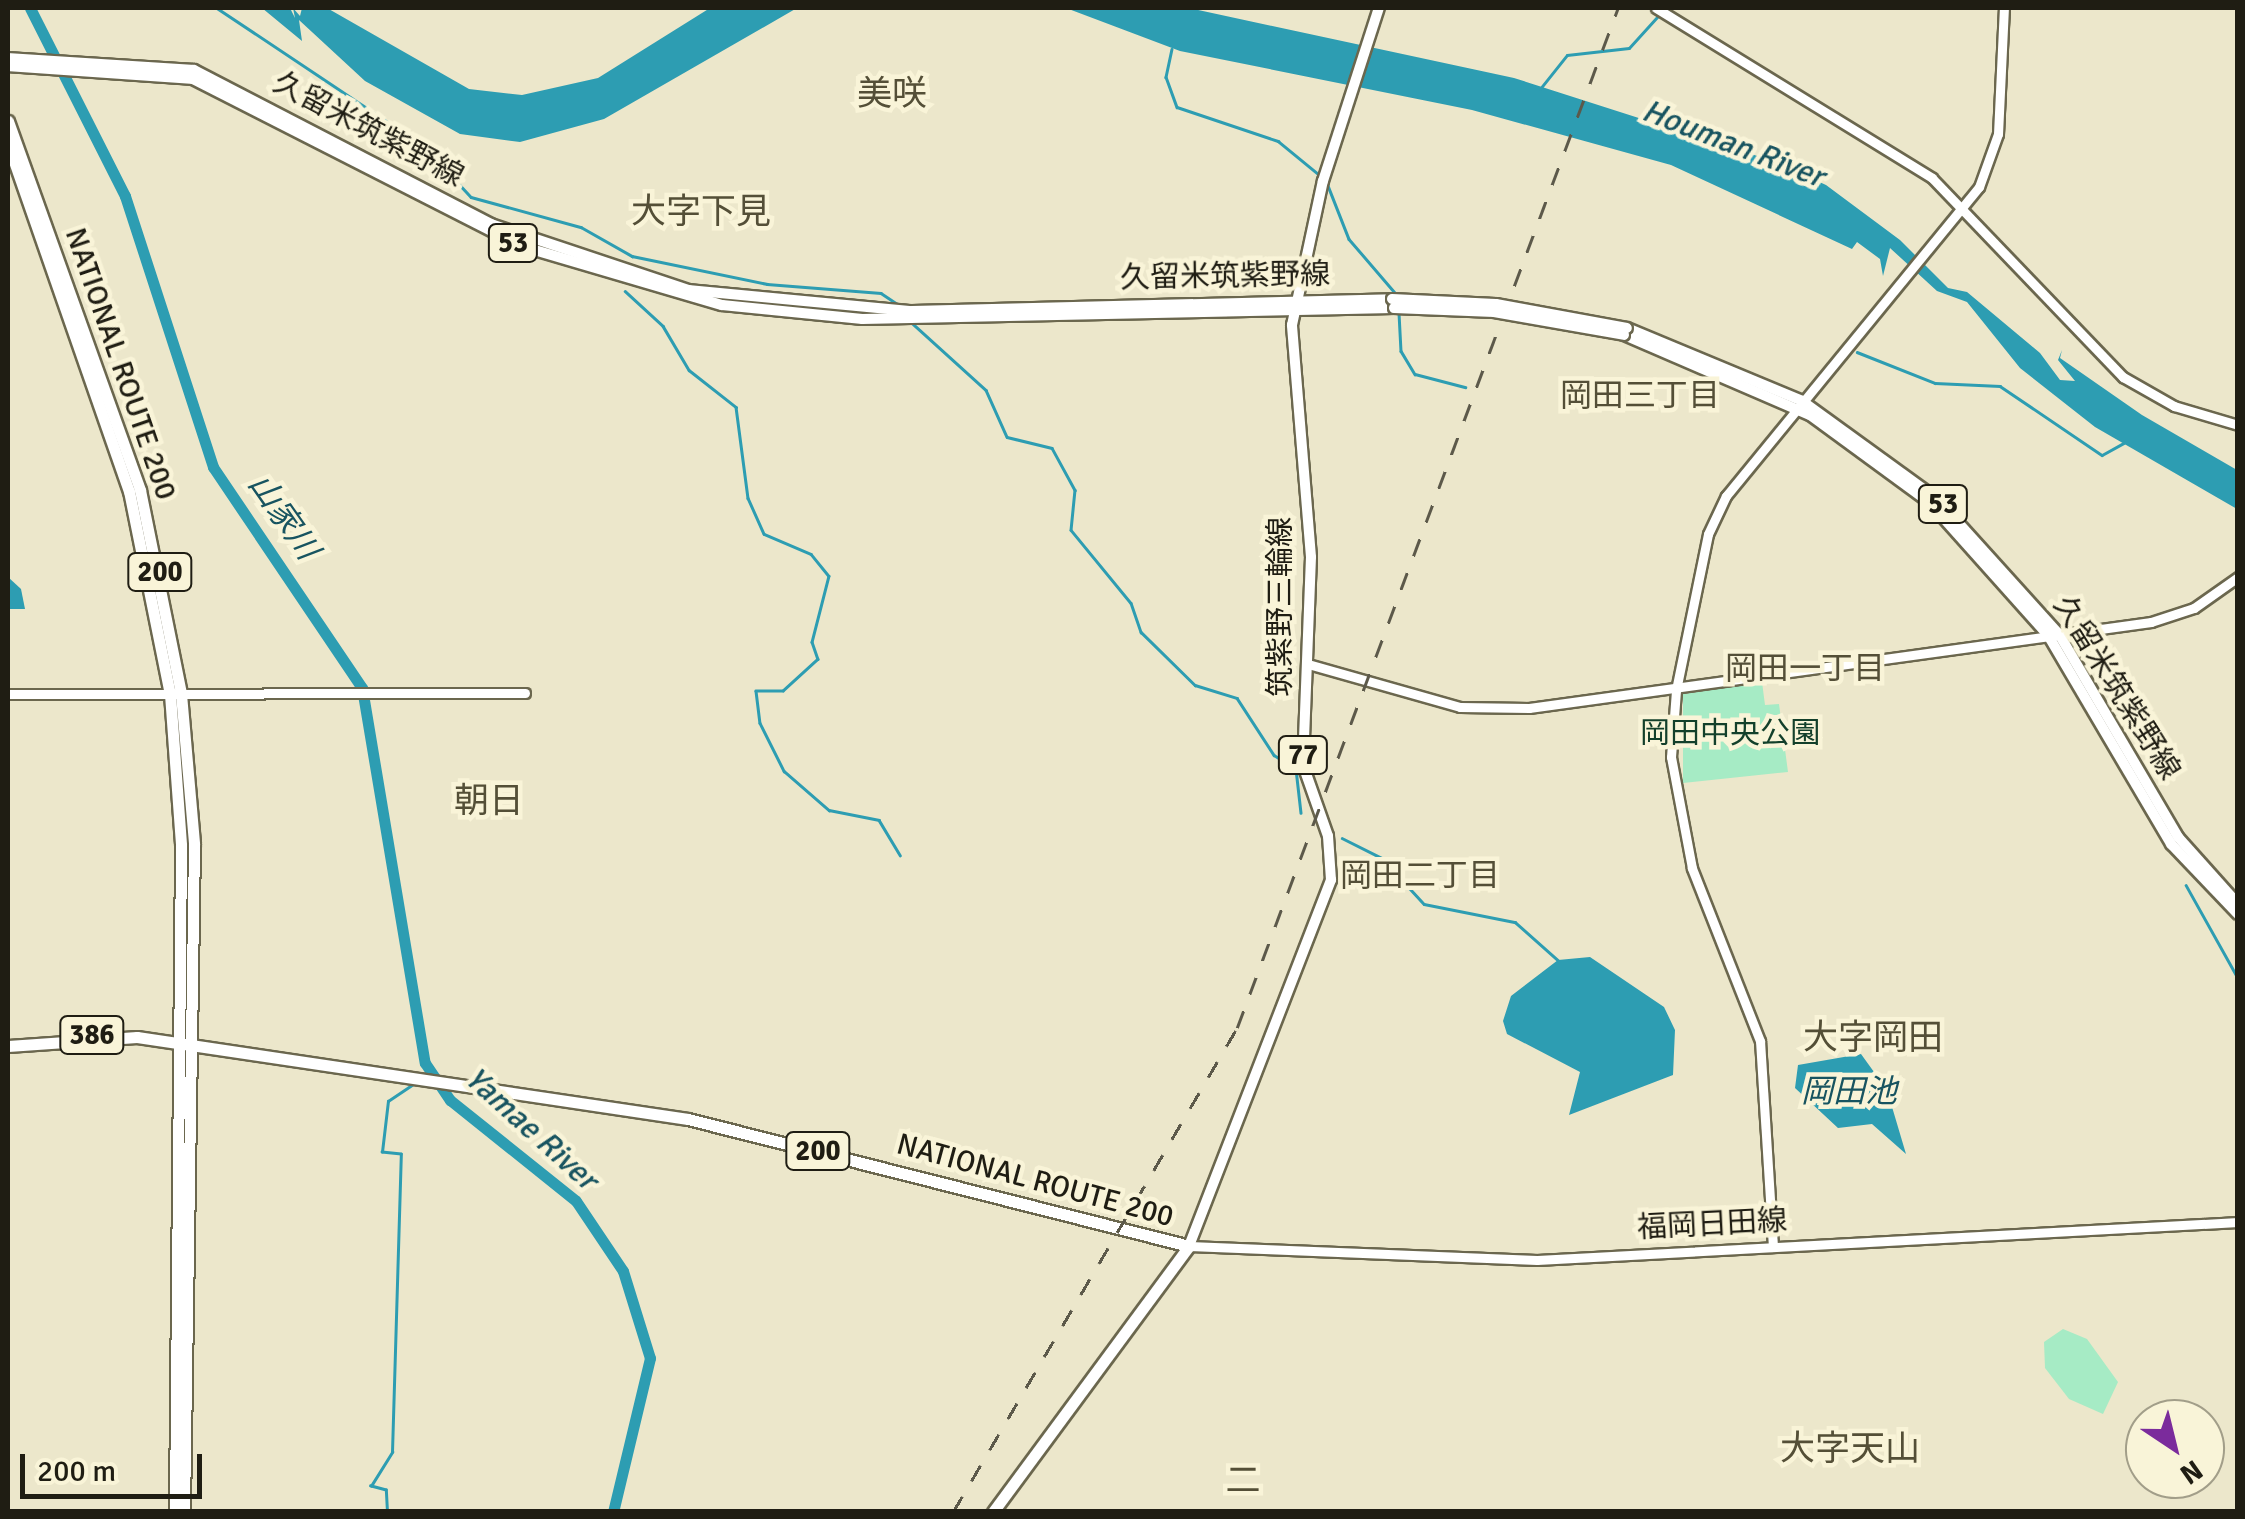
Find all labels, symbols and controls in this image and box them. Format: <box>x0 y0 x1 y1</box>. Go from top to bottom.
street label: 久留米筑紫野線 <box>267 65 469 195</box>
district label: 美咲 <box>857 73 927 115</box>
water label: Houman River <box>1637 92 1829 196</box>
district label: 大字下見 <box>631 191 771 233</box>
road number: 53 <box>486 220 540 266</box>
street label: NATIONAL ROUTE 200 <box>57 223 183 505</box>
street label: 久留米筑紫野線 <box>1120 257 1330 297</box>
district label: 岡田三丁目 <box>1560 377 1720 415</box>
water label: 山家川 <box>240 467 326 567</box>
road number: 53 <box>1916 481 1970 527</box>
street label: 筑紫野三輪線 <box>1263 517 1299 697</box>
road number: 200 <box>125 549 195 595</box>
street label: 久留米筑紫野線 <box>2045 589 2187 787</box>
district label: 岡田一丁目 <box>1725 650 1885 688</box>
park label: 岡田中央公園 <box>1640 716 1820 752</box>
road number: 77 <box>1276 732 1330 778</box>
district label: 朝日 <box>454 780 524 822</box>
district label: 岡田二丁目 <box>1340 857 1500 895</box>
road number: 386 <box>57 1012 127 1058</box>
district label: 大字岡田 <box>1803 1017 1943 1059</box>
water label: Yamae River <box>457 1060 605 1198</box>
water label: 岡田池 <box>1801 1073 1897 1111</box>
street label: NATIONAL ROUTE 200 <box>893 1127 1177 1235</box>
road number: 200 <box>783 1128 853 1174</box>
street label: 福岡日田線 <box>1636 1203 1788 1247</box>
north arrow <box>2125 1399 2225 1499</box>
district label: 大字天山 <box>1780 1428 1920 1470</box>
scale bar <box>25 1434 208 1496</box>
text: N <box>2173 1452 2209 1491</box>
text: 200 m <box>37 1453 116 1490</box>
district label: 二 <box>1226 1460 1260 1502</box>

